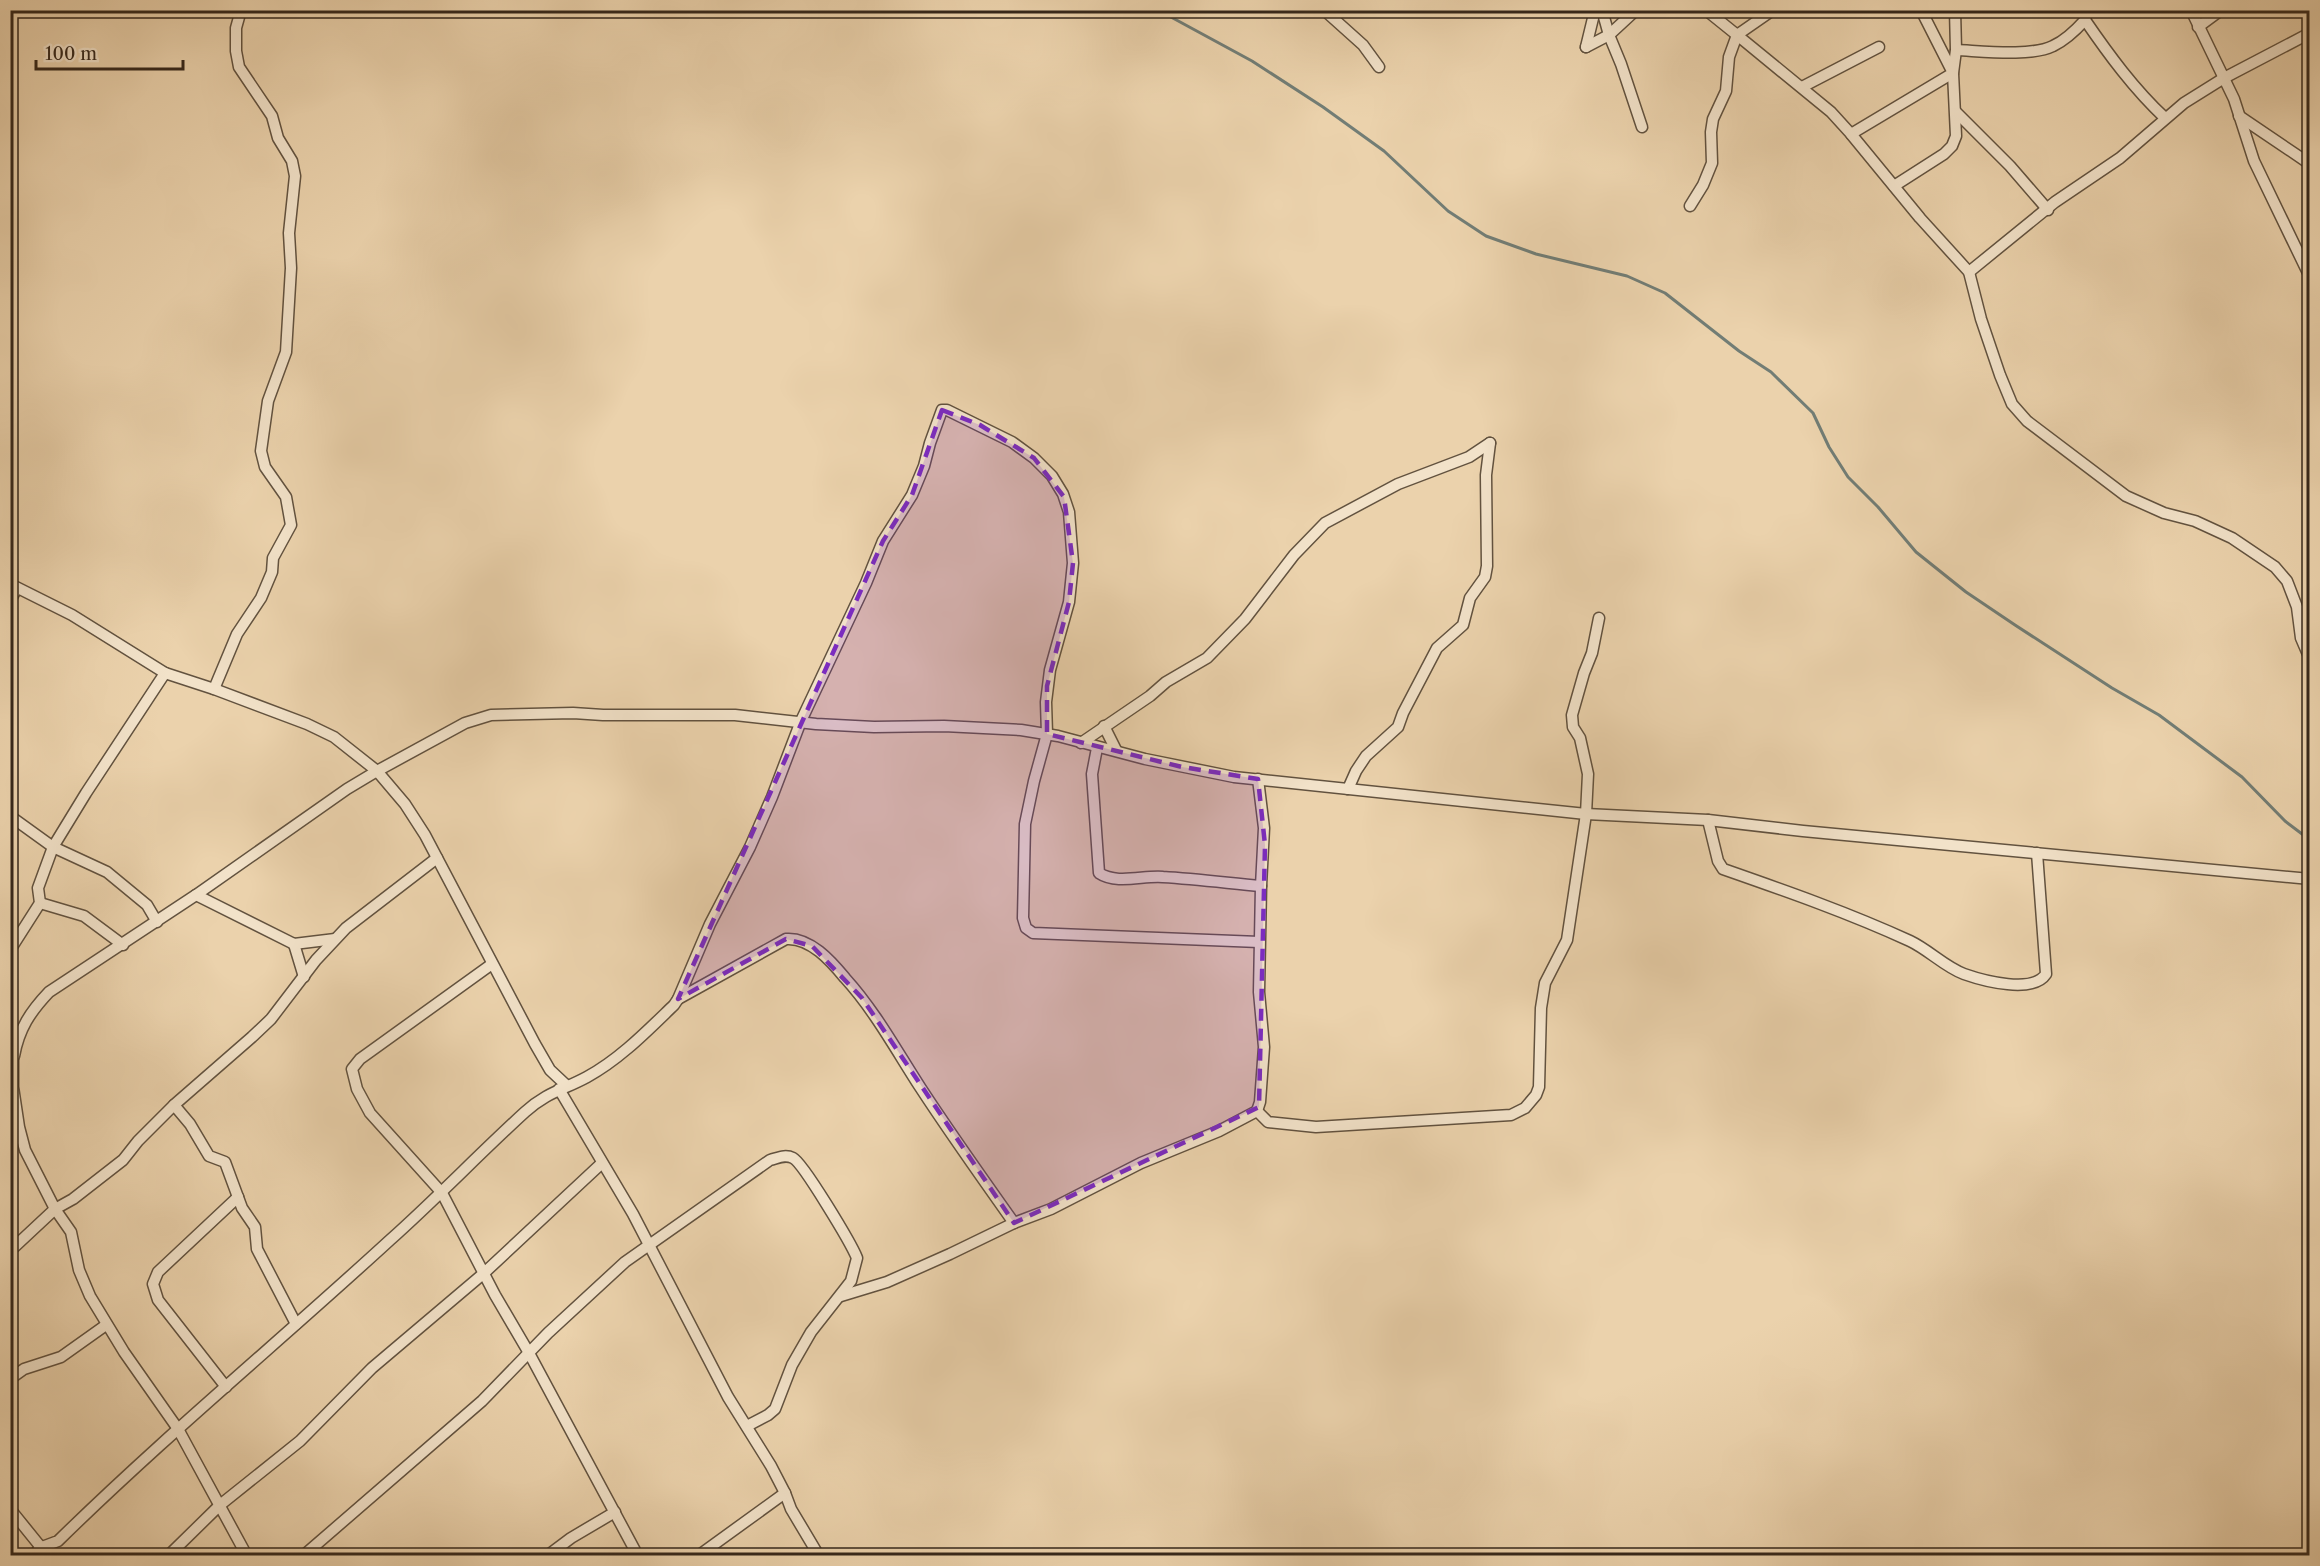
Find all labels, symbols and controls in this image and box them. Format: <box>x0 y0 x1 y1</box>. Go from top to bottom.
scale bar <box>36 33 183 71</box>
text: 100 m <box>45 43 97 65</box>

